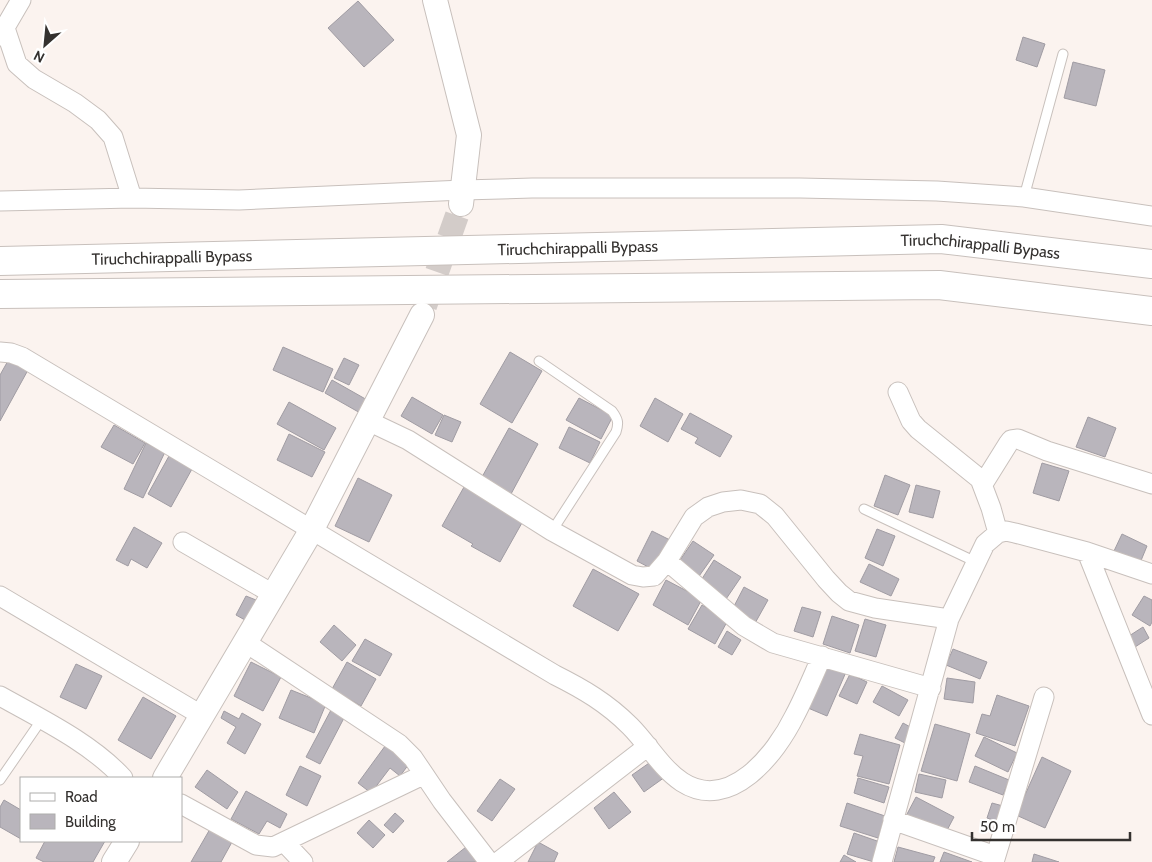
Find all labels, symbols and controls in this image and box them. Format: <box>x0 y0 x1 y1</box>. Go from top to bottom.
north arrow <box>20 20 70 70</box>
text: N <box>31 46 48 67</box>
street label: Tiruchchirappalli Bypass <box>900 229 1062 263</box>
street label: Tiruchchirappalli Bypass <box>497 236 659 259</box>
street label: Tiruchchirappalli Bypass <box>92 246 253 268</box>
legend <box>20 777 182 842</box>
text: Road <box>65 788 98 806</box>
scale bar <box>972 810 1130 842</box>
text: Building <box>65 813 116 831</box>
text: 50 m <box>980 818 1015 836</box>

